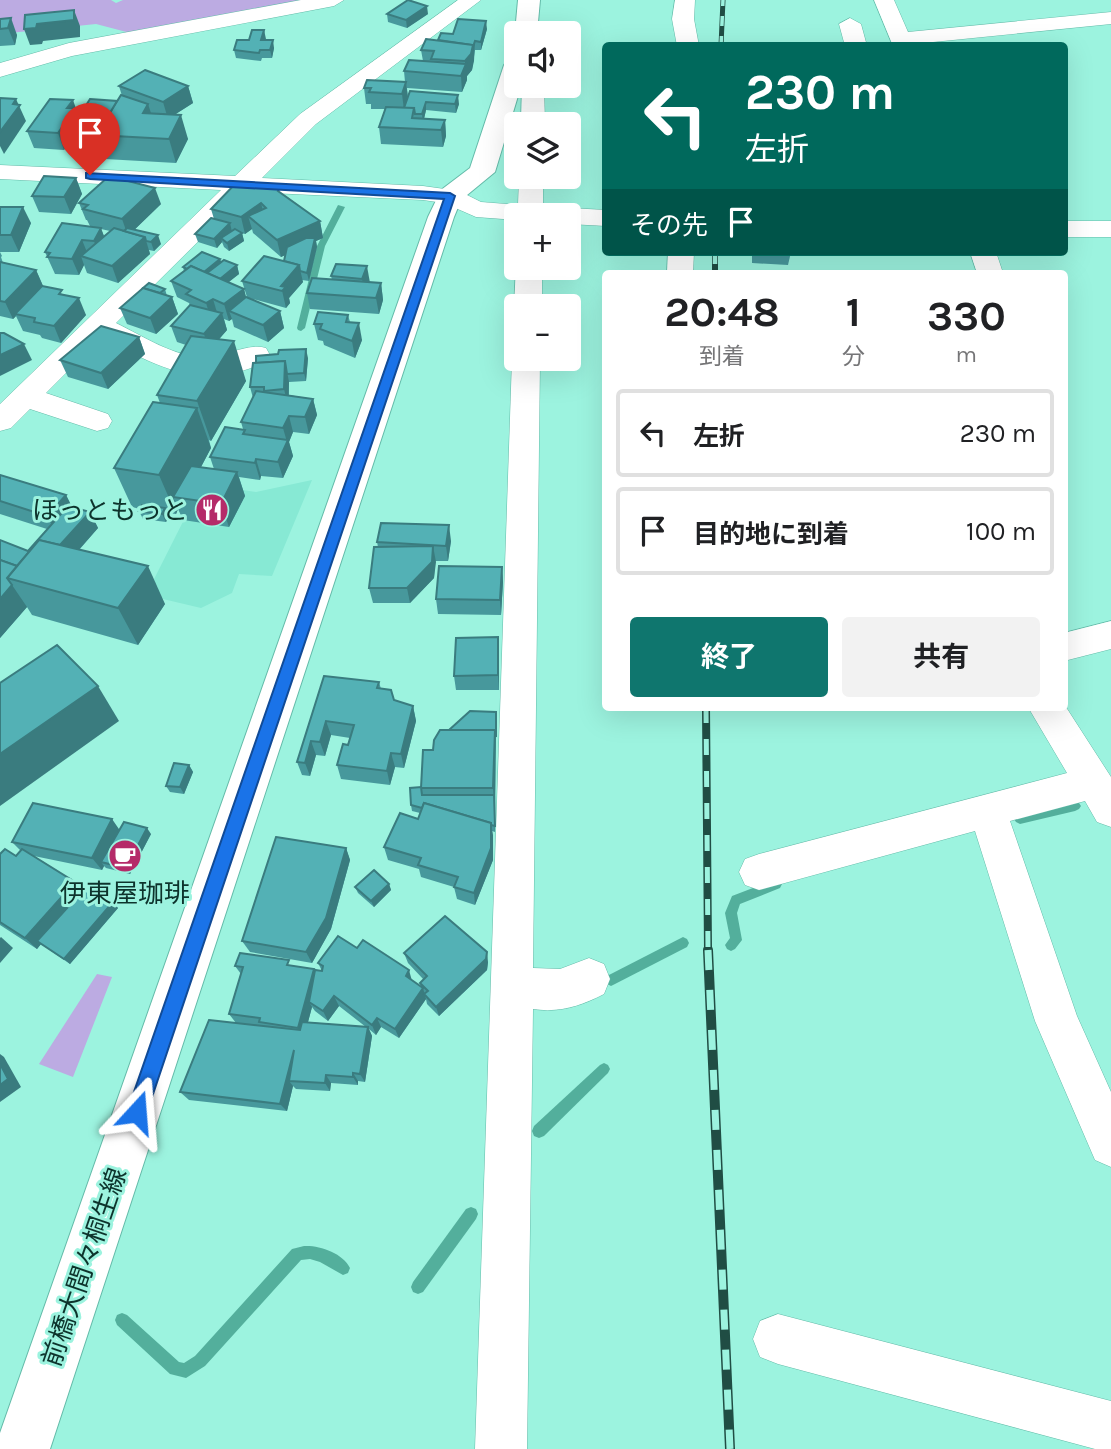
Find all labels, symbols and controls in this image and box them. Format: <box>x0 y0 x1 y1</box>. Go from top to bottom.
map controls <box>504 21 581 371</box>
button: sound <box>504 21 581 98</box>
text: 230 m <box>745 64 895 121</box>
icon: left <box>630 70 721 161</box>
pin <box>60 103 120 175</box>
button: layers <box>504 112 581 189</box>
icon: arrive <box>71 114 109 152</box>
text: 左折 <box>745 131 809 168</box>
button: + <box>504 203 581 280</box>
icon: arrive <box>722 203 760 241</box>
text: その先 <box>630 210 708 241</box>
text: 20:48 <box>664 287 780 337</box>
text: 1 <box>846 287 861 337</box>
text: 330 <box>927 291 1006 341</box>
button: − <box>504 294 581 371</box>
text: m <box>956 341 977 368</box>
text: 到着 <box>699 343 745 370</box>
text: 分 <box>842 343 865 370</box>
icon: left <box>634 414 672 452</box>
text: 230 m <box>960 418 1036 449</box>
text: 左折 <box>693 421 745 452</box>
restaurant icon: ほっともっと <box>193 491 231 529</box>
place label: ほっともっと <box>32 495 188 526</box>
icon: arrive <box>634 512 672 550</box>
text: 100 m <box>966 516 1036 547</box>
text: 目的地に到着 <box>693 519 849 550</box>
button: 終了 <box>630 617 828 697</box>
button: 共有 <box>842 617 1040 697</box>
cafe icon: 伊東屋珈琲 <box>106 837 144 875</box>
place label: 伊東屋珈琲 <box>60 878 190 909</box>
position arrow <box>100 1075 174 1149</box>
street label: 前橋大間々桐生線 <box>36 1164 133 1371</box>

